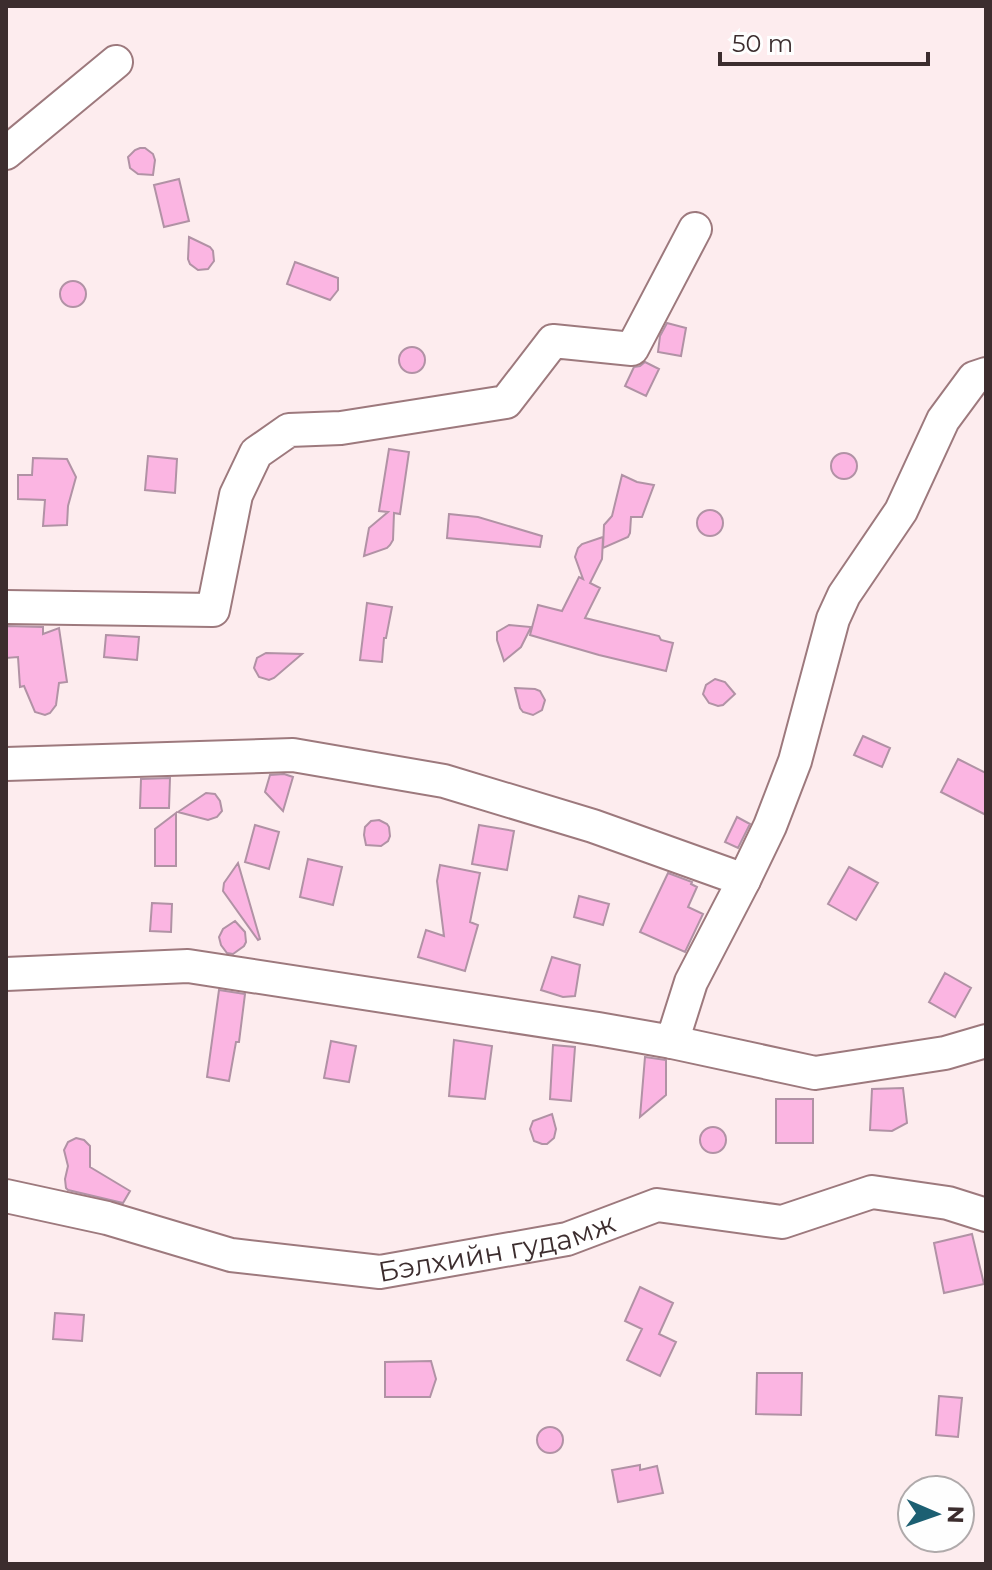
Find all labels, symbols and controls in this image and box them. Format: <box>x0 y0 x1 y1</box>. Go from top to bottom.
scale bar <box>720 16 928 66</box>
text: 50 m <box>732 29 793 58</box>
street label: Бэлхийн гудамж <box>376 1205 620 1289</box>
north arrow <box>896 1474 976 1554</box>
text: N <box>942 1505 969 1524</box>

